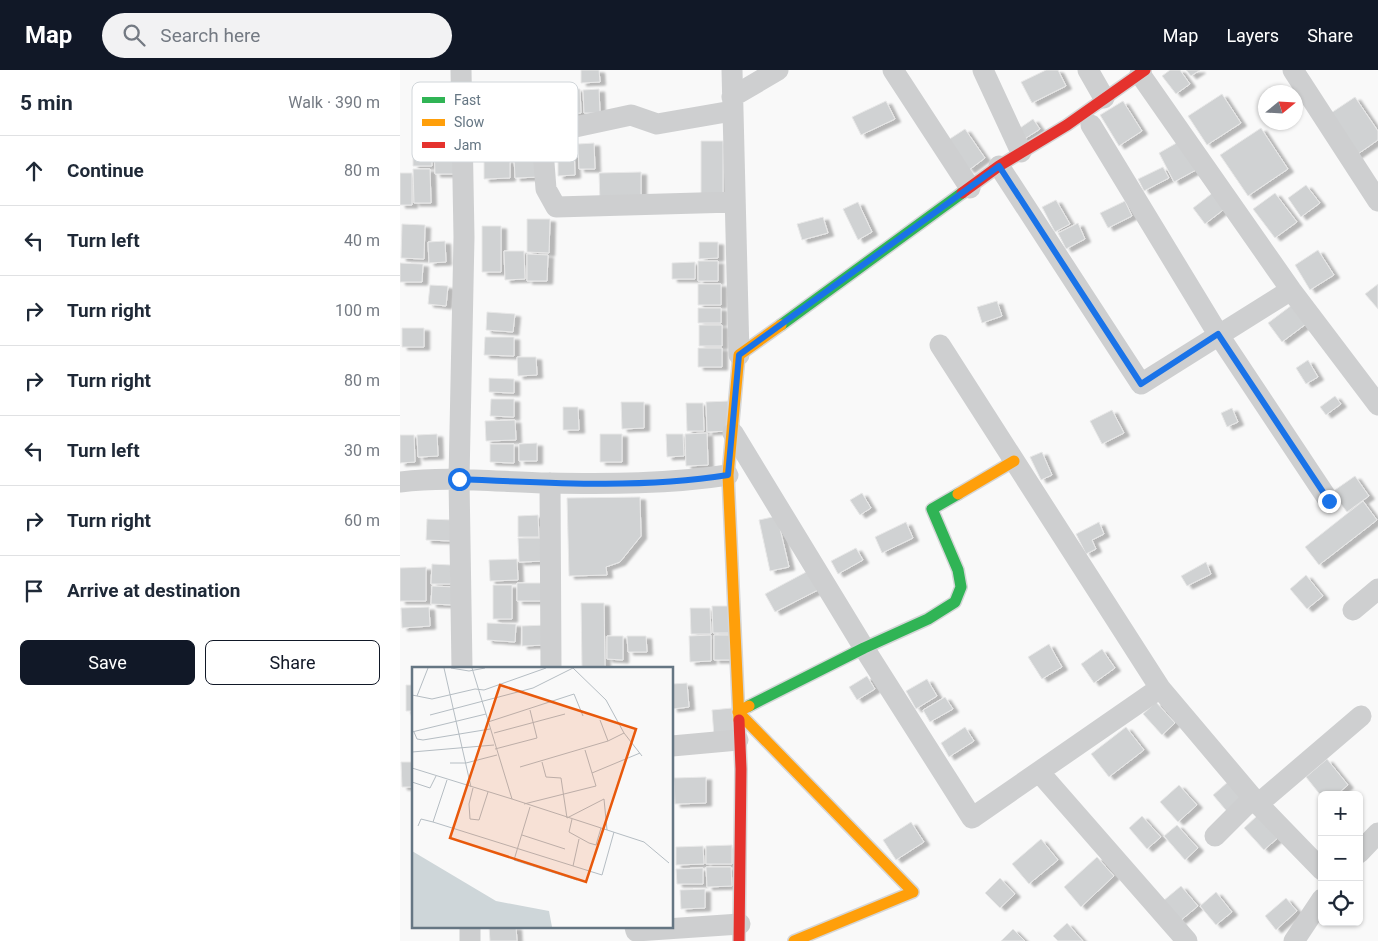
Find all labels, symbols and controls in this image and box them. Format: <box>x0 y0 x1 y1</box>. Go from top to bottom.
search box <box>102 13 452 58</box>
text: Map <box>25 21 72 49</box>
icon: search <box>120 21 148 49</box>
text: Search here <box>160 24 260 47</box>
text: Map <box>1163 25 1198 46</box>
text: Layers <box>1226 25 1279 46</box>
text: Share <box>1307 25 1353 46</box>
legend <box>412 82 578 162</box>
north arrow <box>1258 85 1303 130</box>
text: 5 min <box>20 91 73 115</box>
text: Fast <box>454 92 481 108</box>
text: Walk · 390 m <box>288 93 380 112</box>
text: Slow <box>454 114 485 130</box>
text: Jam <box>454 137 482 153</box>
icon: ahead <box>20 157 48 185</box>
text: Continue <box>67 159 144 182</box>
text: 80 m <box>344 161 380 180</box>
icon: left <box>20 227 48 255</box>
text: Turn left <box>67 229 140 252</box>
text: 40 m <box>344 231 380 250</box>
icon: right <box>20 297 48 325</box>
text: Turn right <box>67 299 151 322</box>
text: 100 m <box>335 301 380 320</box>
icon: right <box>20 367 48 395</box>
text: Turn right <box>67 369 151 392</box>
text: 80 m <box>344 371 380 390</box>
icon: left <box>20 437 48 465</box>
text: Turn left <box>67 439 140 462</box>
text: 30 m <box>344 441 380 460</box>
route start <box>448 468 471 491</box>
route end <box>1318 490 1341 513</box>
icon: right <box>20 507 48 535</box>
text: Turn right <box>67 509 151 532</box>
text: 60 m <box>344 511 380 530</box>
icon: arrive <box>20 577 48 605</box>
text: Arrive at destination <box>67 579 240 602</box>
button: Save <box>20 640 195 685</box>
button: Share <box>205 640 380 685</box>
inset map <box>412 667 674 928</box>
map controls <box>1318 791 1363 926</box>
button: + <box>1318 791 1363 836</box>
button: − <box>1318 836 1363 881</box>
button: locate <box>1318 881 1363 926</box>

